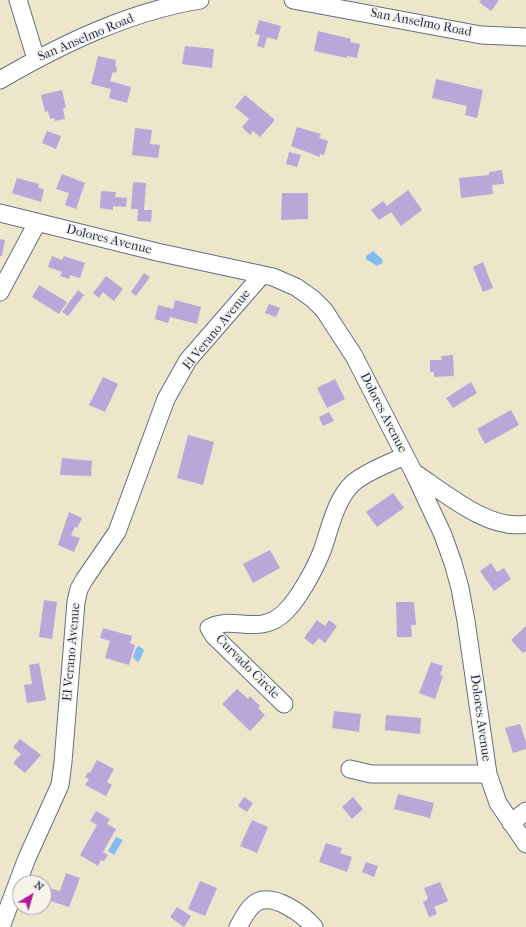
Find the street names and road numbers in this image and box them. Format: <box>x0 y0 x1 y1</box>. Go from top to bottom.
street label: San Anselmo Road <box>369 6 473 40</box>
street label: San Anselmo Road <box>36 11 136 65</box>
street label: Dolores Avenue <box>65 222 153 258</box>
street label: El Verano Avenue <box>180 287 254 373</box>
street label: Dolores Avenue <box>356 370 410 456</box>
street label: El Verano Avenue <box>60 602 84 702</box>
street label: Curvado Circle <box>212 632 282 702</box>
street label: Dolores Avenue <box>466 673 494 763</box>

